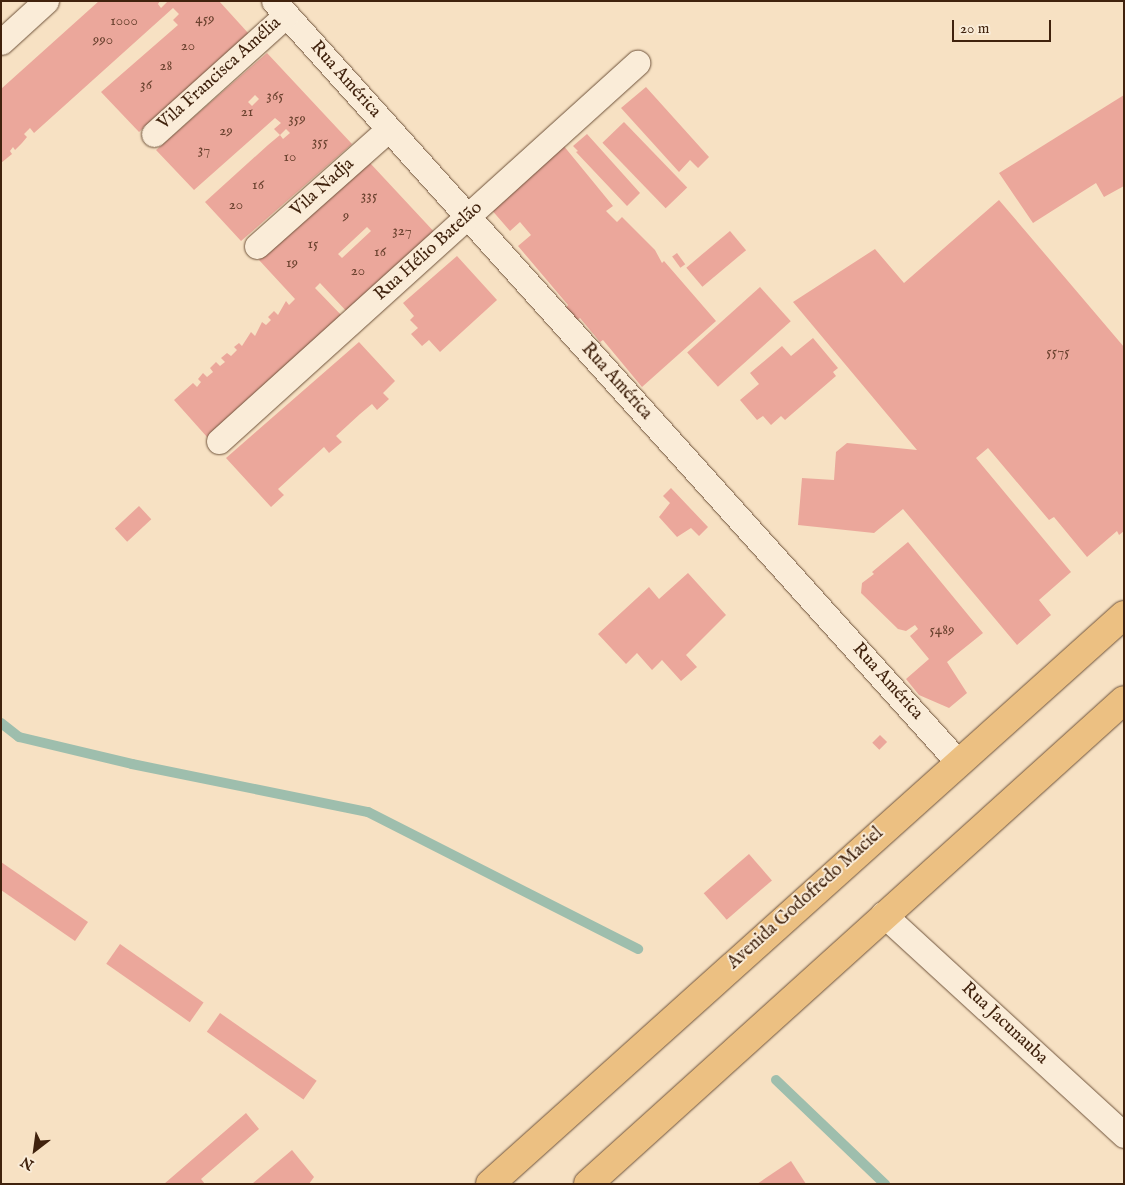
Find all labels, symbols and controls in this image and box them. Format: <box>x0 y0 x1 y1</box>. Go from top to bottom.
house number: 459 <box>195 10 215 28</box>
scale bar <box>955 10 1054 42</box>
house number: 1000 <box>110 12 138 30</box>
street label: Vila Francisca Amélia <box>154 13 286 135</box>
text: 20 m <box>960 19 989 38</box>
house number: 990 <box>93 31 113 49</box>
house number: 20 <box>181 37 195 55</box>
street label: Rua América <box>305 37 385 123</box>
house number: 28 <box>160 57 172 75</box>
house number: 36 <box>140 76 152 94</box>
house number: 365 <box>266 87 284 105</box>
house number: 21 <box>241 103 253 121</box>
house number: 359 <box>288 110 306 128</box>
house number: 29 <box>219 122 233 140</box>
house number: 355 <box>312 133 328 151</box>
house number: 37 <box>198 141 210 159</box>
house number: 10 <box>284 148 296 166</box>
street label: Vila Nadja <box>287 154 359 222</box>
house number: 16 <box>252 176 264 194</box>
house number: 335 <box>361 187 377 205</box>
house number: 20 <box>229 196 243 214</box>
street label: Rua Hélio Batelão <box>371 198 487 306</box>
house number: 9 <box>343 207 349 225</box>
house number: 327 <box>392 222 412 240</box>
house number: 15 <box>307 235 319 253</box>
house number: 16 <box>374 243 386 261</box>
house number: 19 <box>286 254 298 272</box>
house number: 20 <box>351 262 365 280</box>
street label: Rua América <box>576 339 656 425</box>
house number: 5575 <box>1046 343 1070 361</box>
house number: 5489 <box>929 621 955 639</box>
street label: Rua América <box>847 639 927 725</box>
street label: Avenida Godofredo Maciel <box>724 823 888 975</box>
street label: Rua Jacunauba <box>956 978 1052 1070</box>
north arrow <box>10 1125 60 1175</box>
text: N <box>18 1152 37 1174</box>

